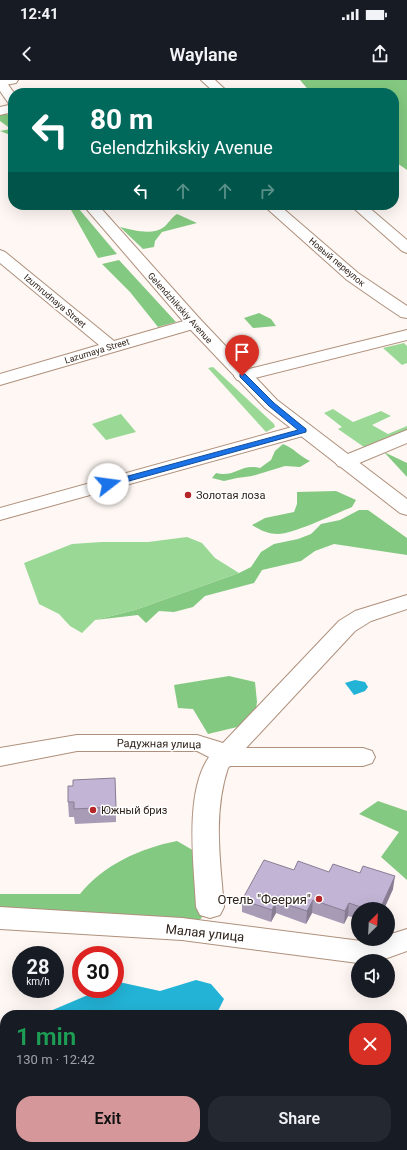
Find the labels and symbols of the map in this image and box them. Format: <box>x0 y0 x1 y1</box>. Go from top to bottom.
street label: Новый переулок <box>307 236 367 288</box>
street label: Gelendzhikskiy Avenue <box>146 271 214 345</box>
street label: Izumrudnaya Street <box>22 272 88 330</box>
pin <box>225 335 259 376</box>
street label: Lazurnaya Street <box>63 336 131 366</box>
position arrow <box>87 463 129 505</box>
place label: Золотая лоза <box>196 489 265 502</box>
marker: Золотая лоза <box>183 490 193 500</box>
street label: Радужная улица <box>117 737 201 751</box>
place label: Южный бриз <box>101 804 168 817</box>
marker: Южный бриз <box>88 805 98 815</box>
place label: Отель "Феерия" <box>218 892 311 907</box>
marker: Отель "Феерия" <box>314 894 324 904</box>
north arrow <box>351 902 395 946</box>
street label: Малая улица <box>165 921 245 945</box>
speed limit sign: 30 <box>72 946 124 998</box>

